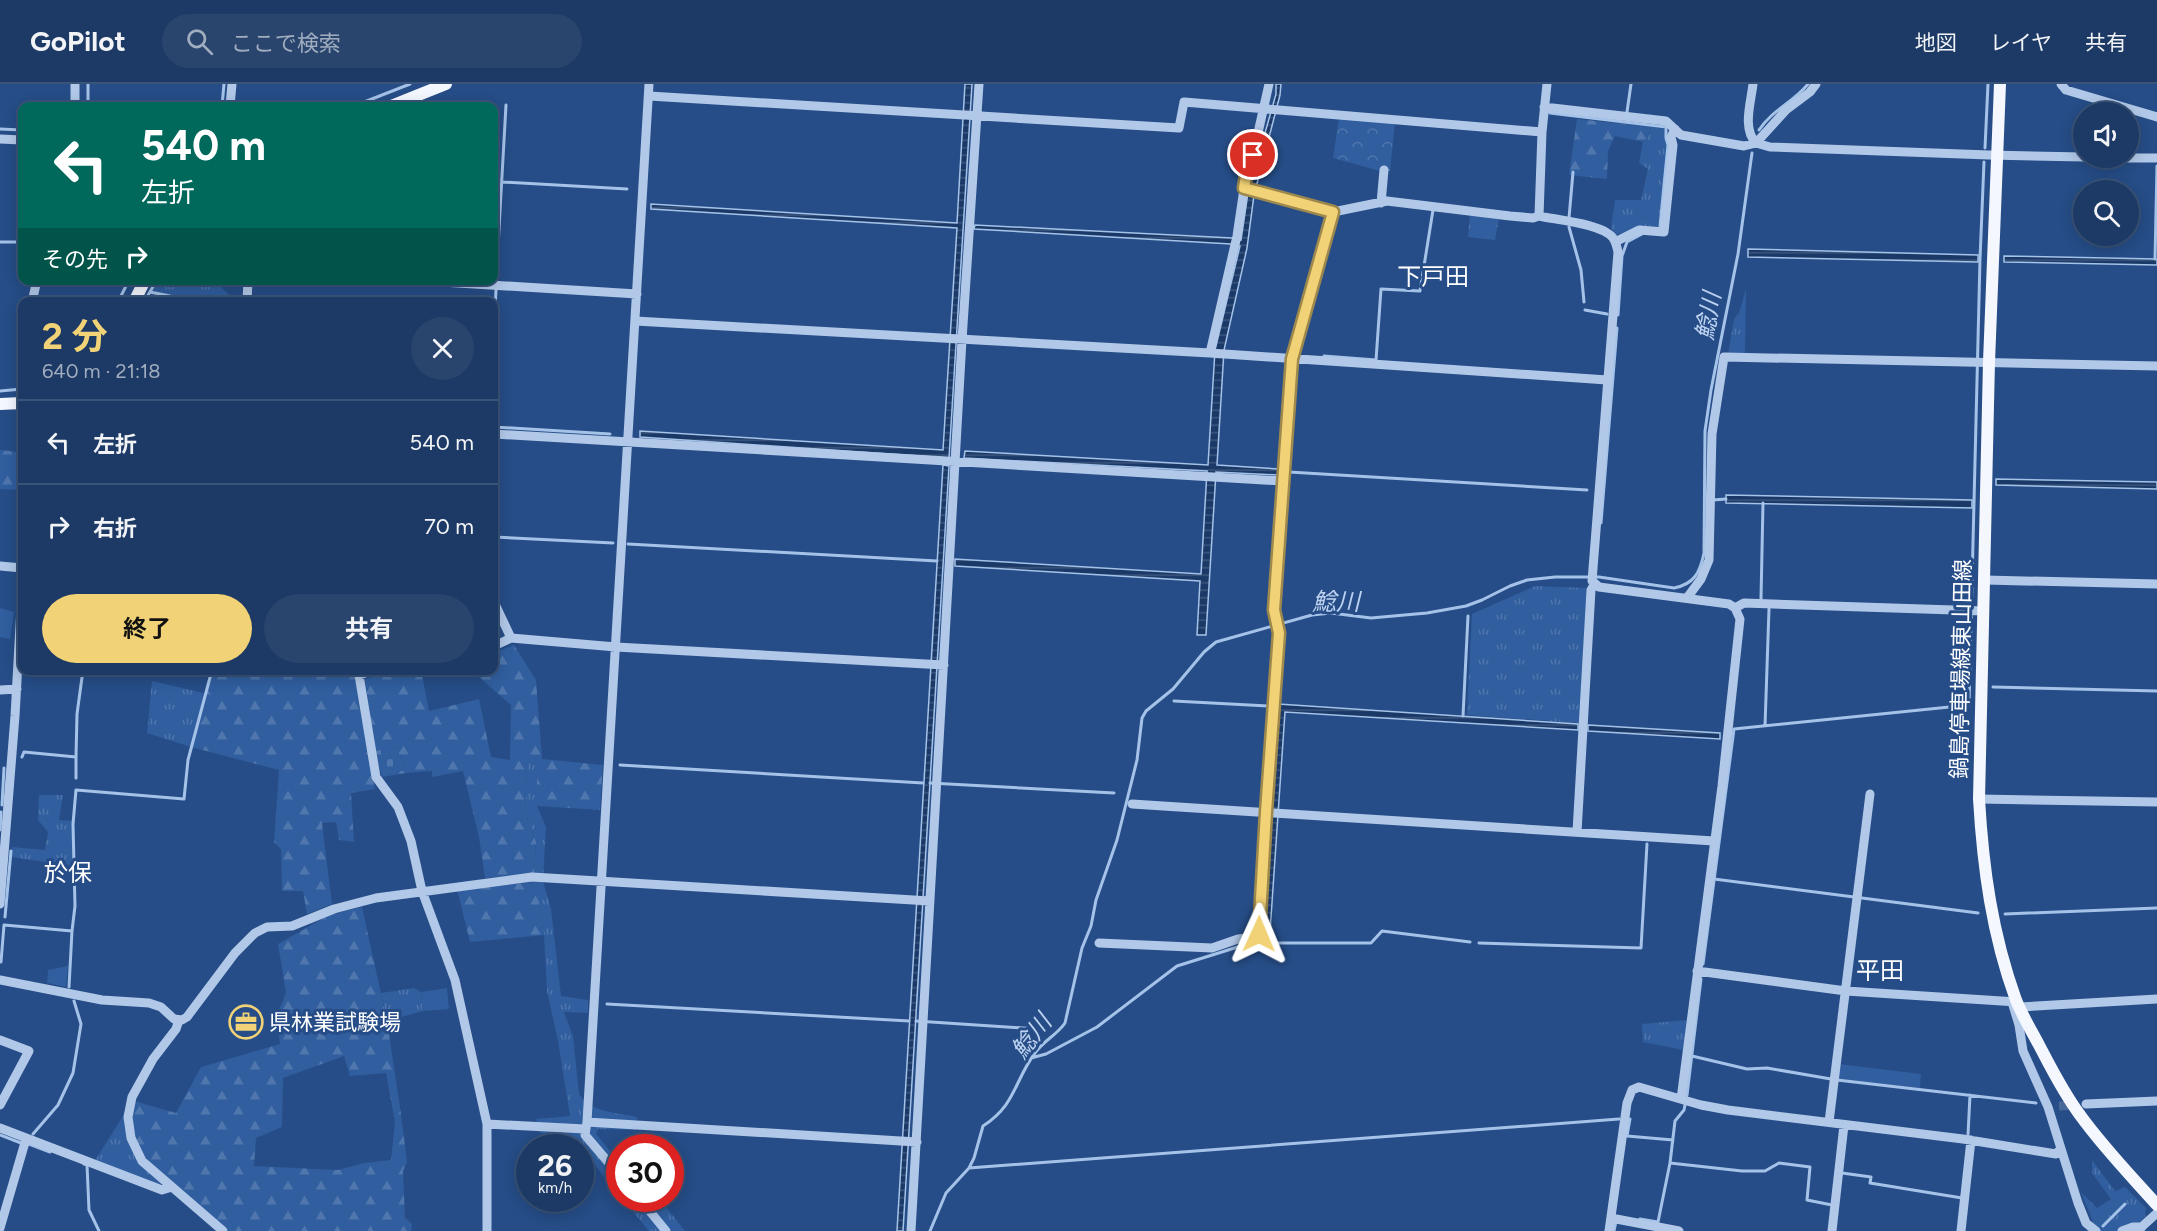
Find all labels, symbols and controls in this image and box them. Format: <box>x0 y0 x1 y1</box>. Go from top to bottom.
search box <box>162 14 582 68</box>
text: GoPilot <box>30 24 126 58</box>
icon: search <box>183 25 216 58</box>
text: ここで検索 <box>231 30 341 57</box>
text: 地図 <box>1915 30 1957 55</box>
text: レイヤ <box>1990 30 2052 55</box>
text: 共有 <box>2085 30 2127 55</box>
map controls <box>2073 102 2139 246</box>
button: sound <box>2073 102 2139 168</box>
text: 540 m <box>141 120 266 171</box>
icon: left <box>42 126 120 204</box>
pin <box>1227 129 1278 180</box>
icon: arrive <box>1236 138 1269 171</box>
text: 左折 <box>141 176 195 209</box>
button: search <box>2073 180 2139 246</box>
icon: right <box>120 240 153 273</box>
text: その先 <box>42 246 108 273</box>
district label: 下戸田 <box>1397 262 1469 291</box>
water label: 鯰川 <box>1690 287 1727 342</box>
text: 2 分 <box>42 315 107 358</box>
button: close <box>411 317 474 380</box>
text: 640 m · 21:18 <box>42 359 161 383</box>
icon: left <box>42 426 75 459</box>
text: 540 m <box>409 429 474 456</box>
text: 左折 <box>93 431 137 458</box>
icon: right <box>42 510 75 543</box>
text: 70 m <box>424 513 474 540</box>
text: 右折 <box>93 515 137 542</box>
street label: 鍋島停車場線東山田線 <box>1946 559 1976 779</box>
water label: 鯰川 <box>1312 587 1363 616</box>
button: 終了 <box>42 594 252 663</box>
button: 共有 <box>264 594 474 663</box>
district label: 於保 <box>44 858 92 887</box>
position arrow <box>1227 902 1291 966</box>
district label: 平田 <box>1856 956 1904 985</box>
office icon: 県林業試験場 <box>228 1004 264 1040</box>
water label: 鯰川 <box>1005 1006 1059 1064</box>
place label: 県林業試験場 <box>269 1009 401 1036</box>
speed limit sign: 30 <box>606 1134 684 1212</box>
text: 26 <box>538 1147 572 1184</box>
text: km/h <box>538 1179 572 1197</box>

